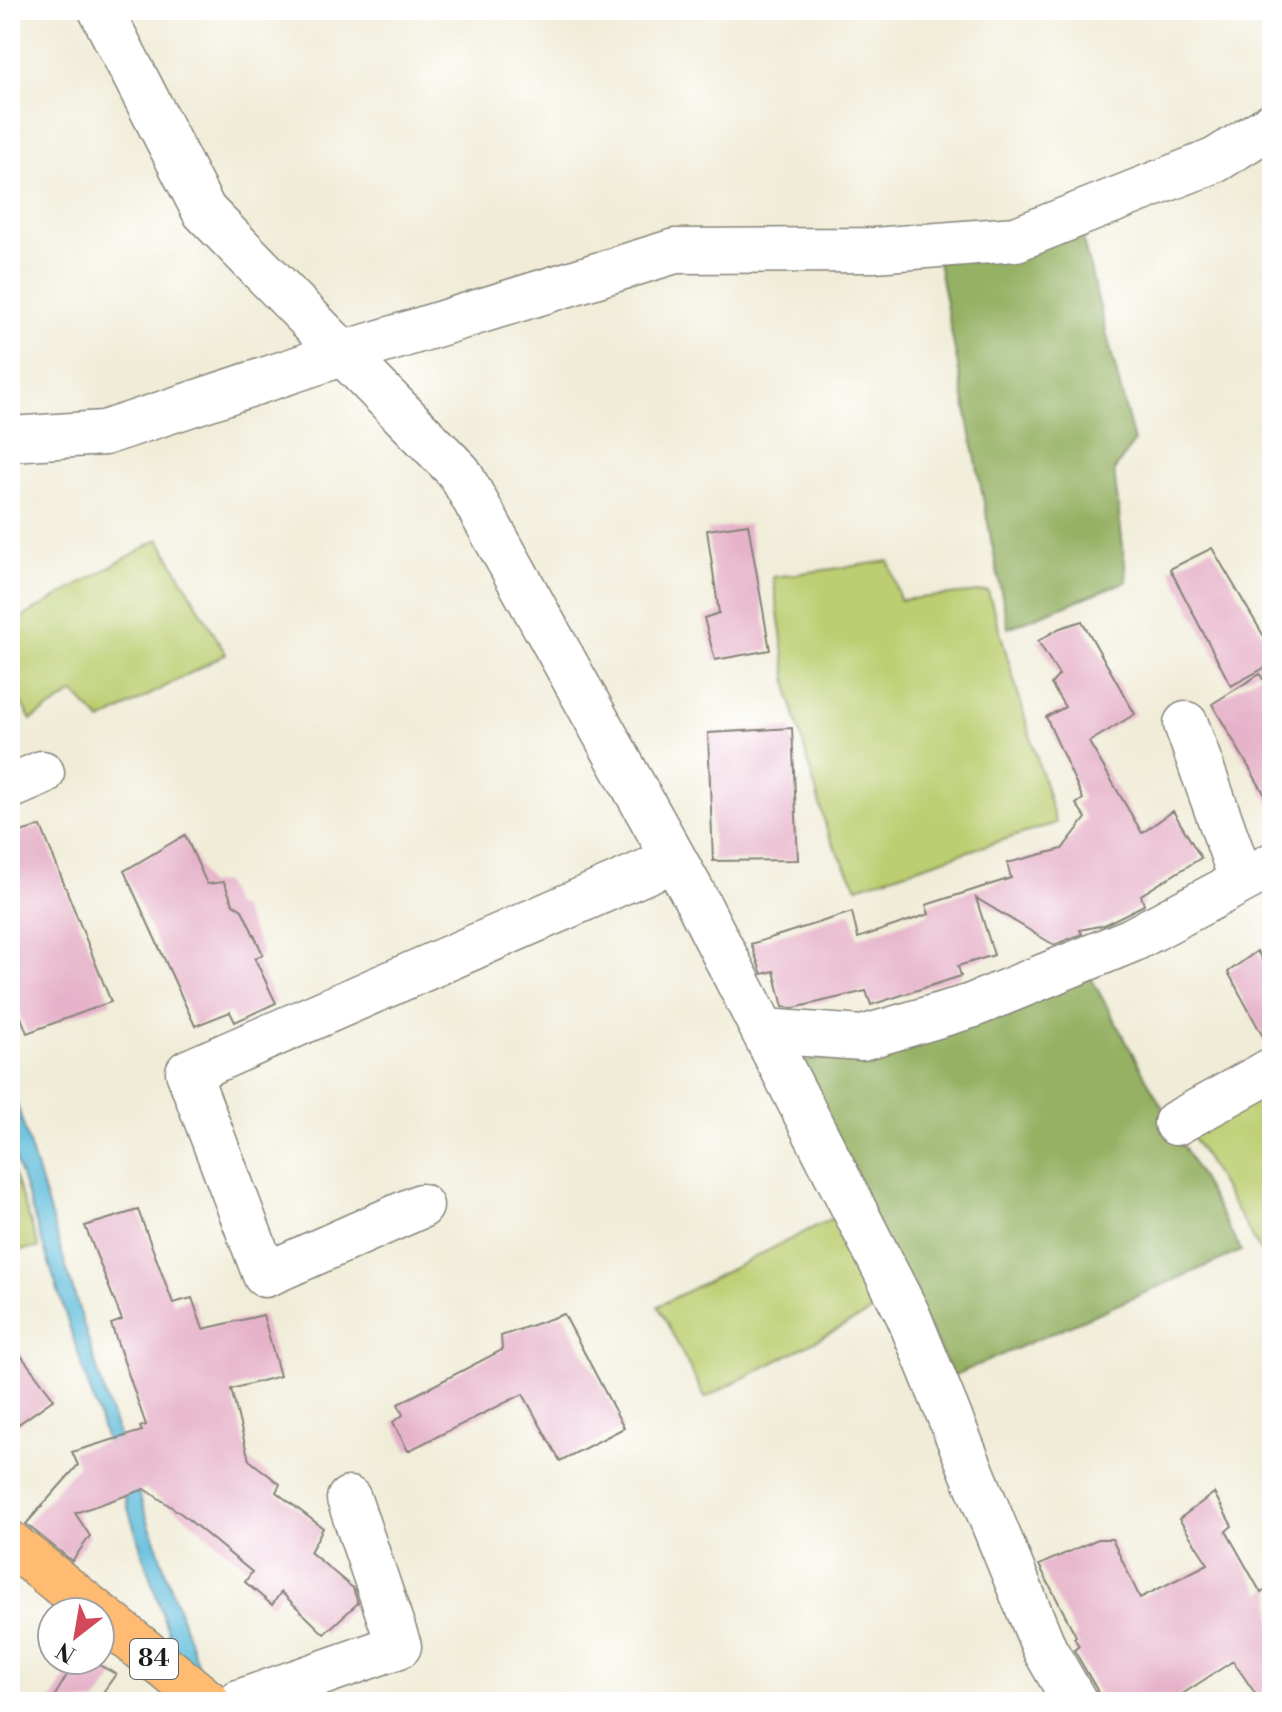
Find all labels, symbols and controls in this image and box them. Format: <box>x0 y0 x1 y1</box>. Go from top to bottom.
north arrow <box>36 1596 116 1676</box>
text: N <box>52 1635 81 1668</box>
road number: 84 <box>130 1639 178 1679</box>

